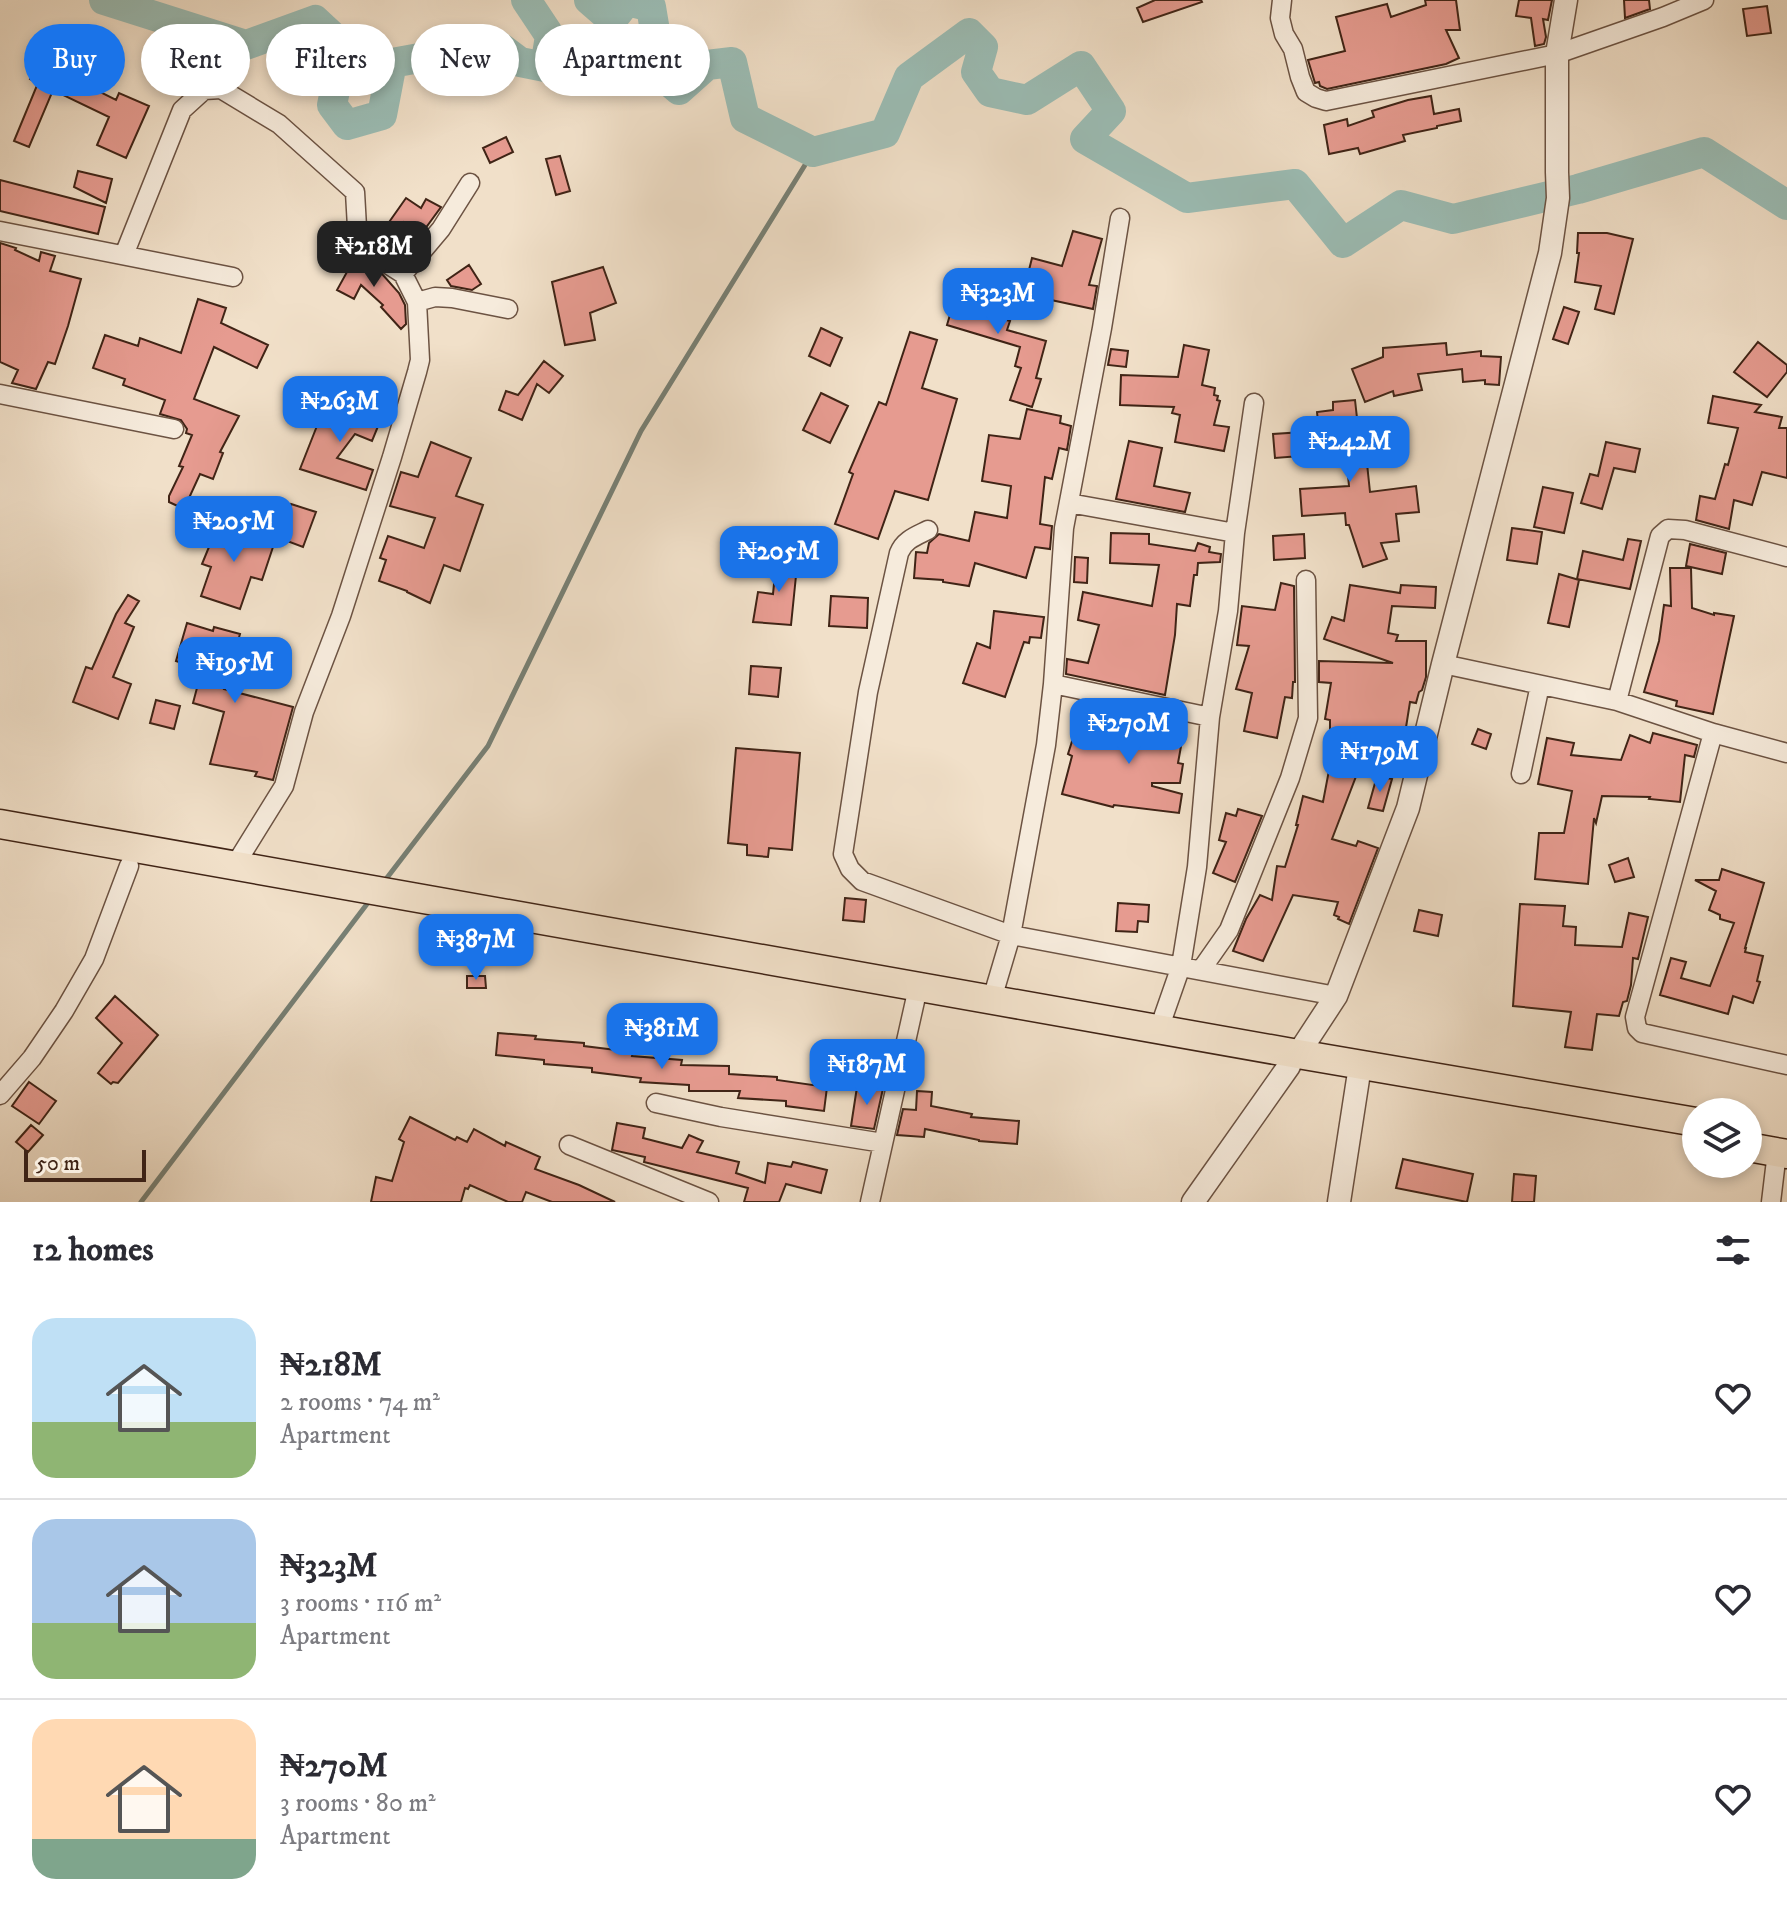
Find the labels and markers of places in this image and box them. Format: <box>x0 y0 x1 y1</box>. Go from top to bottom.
pin: ₦218M <box>318 221 430 289</box>
pin: ₦323M <box>942 268 1054 336</box>
pin: ₦263M <box>284 376 396 444</box>
pin: ₦242M <box>1294 416 1406 484</box>
pin: ₦205M <box>178 496 290 564</box>
pin: ₦205M <box>723 526 835 594</box>
pin: ₦195M <box>179 637 291 705</box>
pin: ₦270M <box>1073 698 1185 766</box>
pin: ₦179M <box>1324 726 1436 794</box>
pin: ₦387M <box>420 914 532 982</box>
pin: ₦381M <box>606 1003 718 1071</box>
pin: ₦187M <box>811 1039 923 1107</box>

